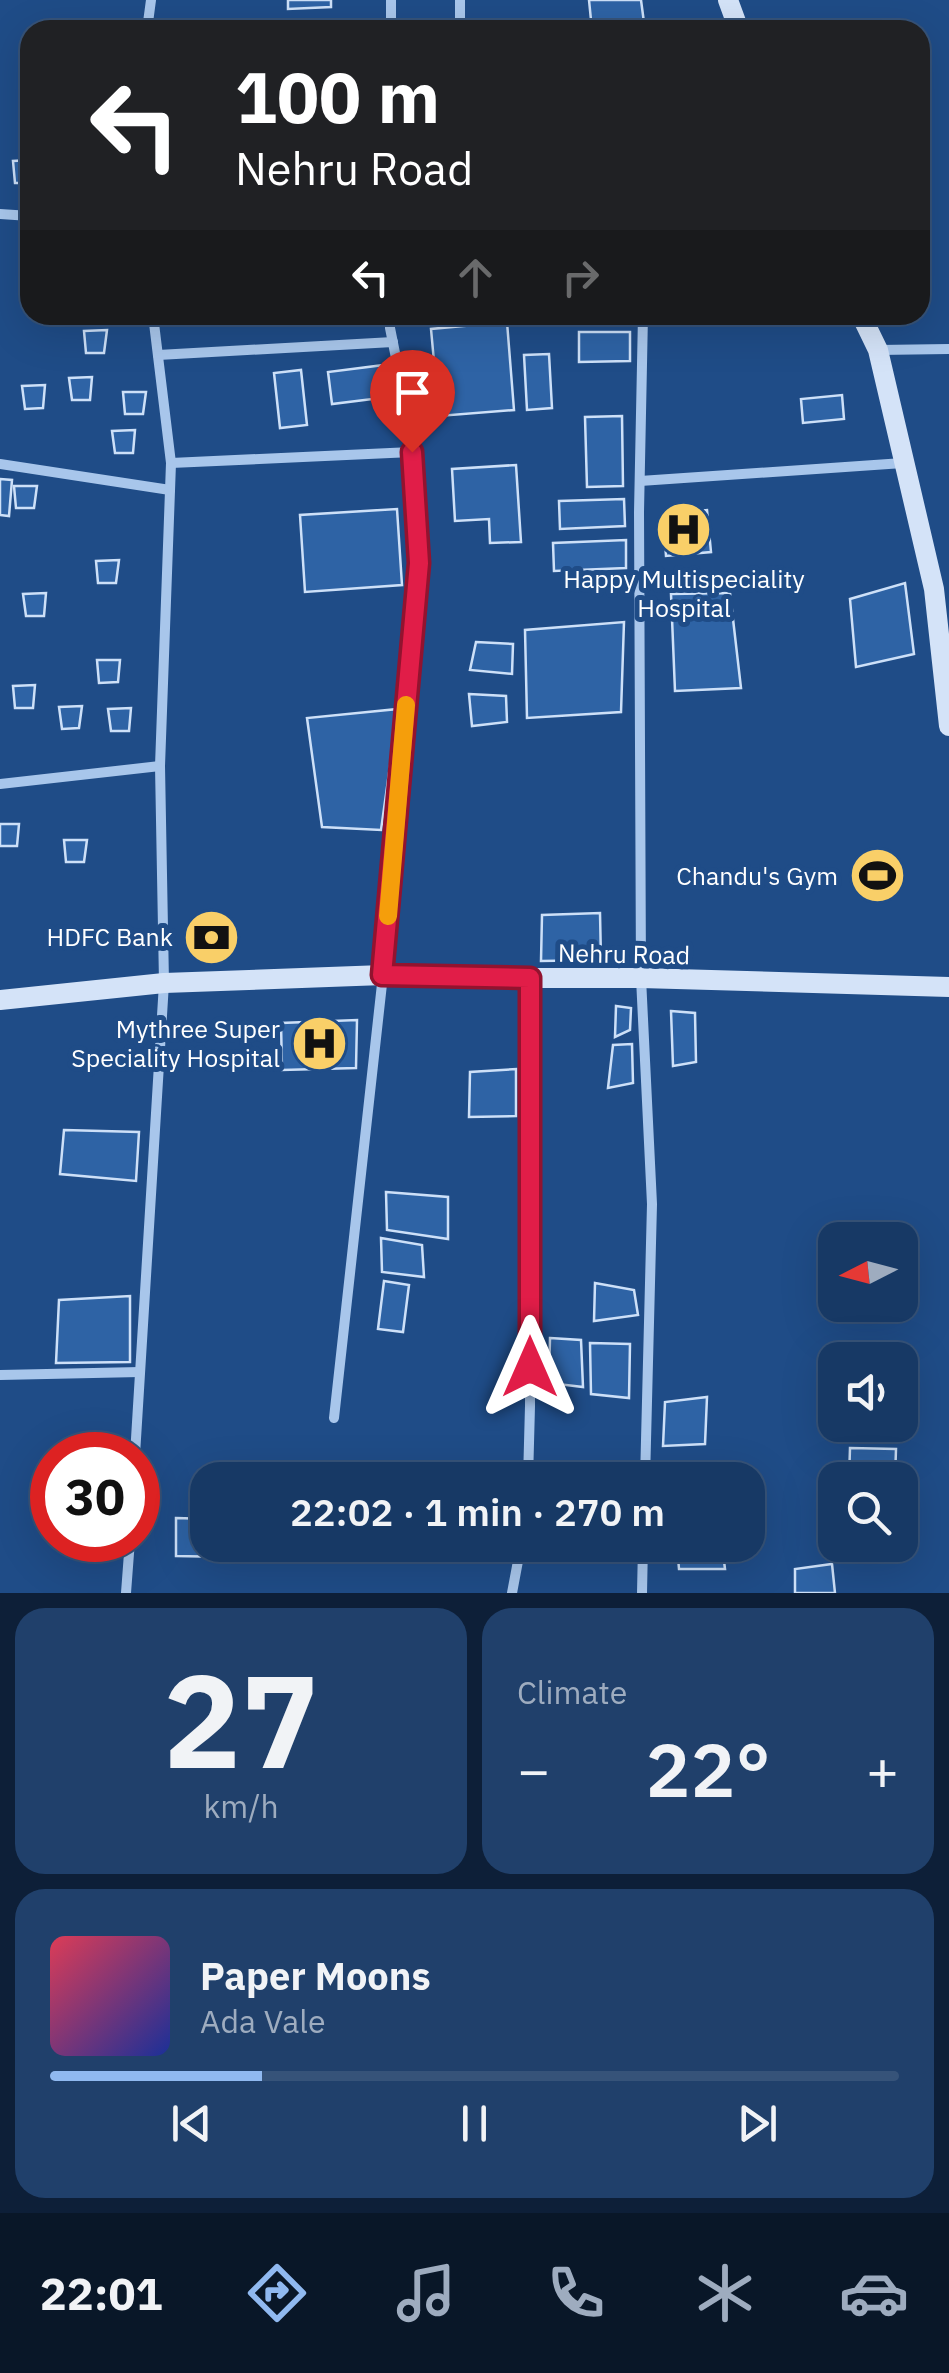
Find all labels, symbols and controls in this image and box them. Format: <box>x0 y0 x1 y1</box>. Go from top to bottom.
text: 100 m <box>235 51 440 142</box>
icon: left <box>70 60 200 190</box>
text: Nehru Road <box>235 139 473 197</box>
icon: left <box>343 250 398 305</box>
icon: ahead <box>448 250 503 305</box>
icon: right <box>553 250 608 305</box>
pin <box>370 350 455 453</box>
icon: arrive <box>385 365 440 420</box>
hospital icon: Happy Multispeciality Hospital <box>654 500 714 560</box>
place label: Happy Multispeciality Hospital <box>563 562 805 624</box>
sports icon: Chandu's Gym <box>847 846 907 906</box>
place label: Chandu's Gym <box>676 859 838 892</box>
bank icon: HDFC Bank <box>182 907 242 967</box>
place label: HDFC Bank <box>47 920 173 953</box>
street label: Nehru Road <box>558 936 690 971</box>
place label: Mythree Super Speciality Hospital <box>71 1012 280 1074</box>
hospital icon: Mythree Super Speciality Hospital <box>289 1013 349 1073</box>
north arrow <box>818 1222 918 1322</box>
map controls <box>818 1222 918 1562</box>
position arrow <box>478 1315 582 1419</box>
button: sound <box>818 1342 918 1442</box>
speed limit sign: 30 <box>30 1432 160 1562</box>
button: search <box>818 1462 918 1562</box>
text: 22:02 · 1 min · 270 m <box>290 1487 665 1536</box>
text: 27 <box>163 1635 319 1804</box>
text: Climate <box>517 1671 627 1713</box>
text: 22° <box>645 1720 771 1818</box>
text: − <box>517 1734 550 1805</box>
text: + <box>866 1734 899 1805</box>
text: km/h <box>203 1785 279 1827</box>
text: Paper Moons <box>200 1951 431 2000</box>
text: Ada Vale <box>200 2000 326 2042</box>
icon: previous <box>164 2096 219 2151</box>
icon: pause <box>447 2096 502 2151</box>
icon: next <box>730 2096 785 2151</box>
icon: directions <box>242 2258 312 2328</box>
icon: music <box>391 2258 461 2328</box>
icon: phone <box>541 2258 611 2328</box>
icon: climate <box>690 2258 760 2328</box>
icon: car <box>839 2258 909 2328</box>
text: 22:01 <box>40 2264 163 2322</box>

